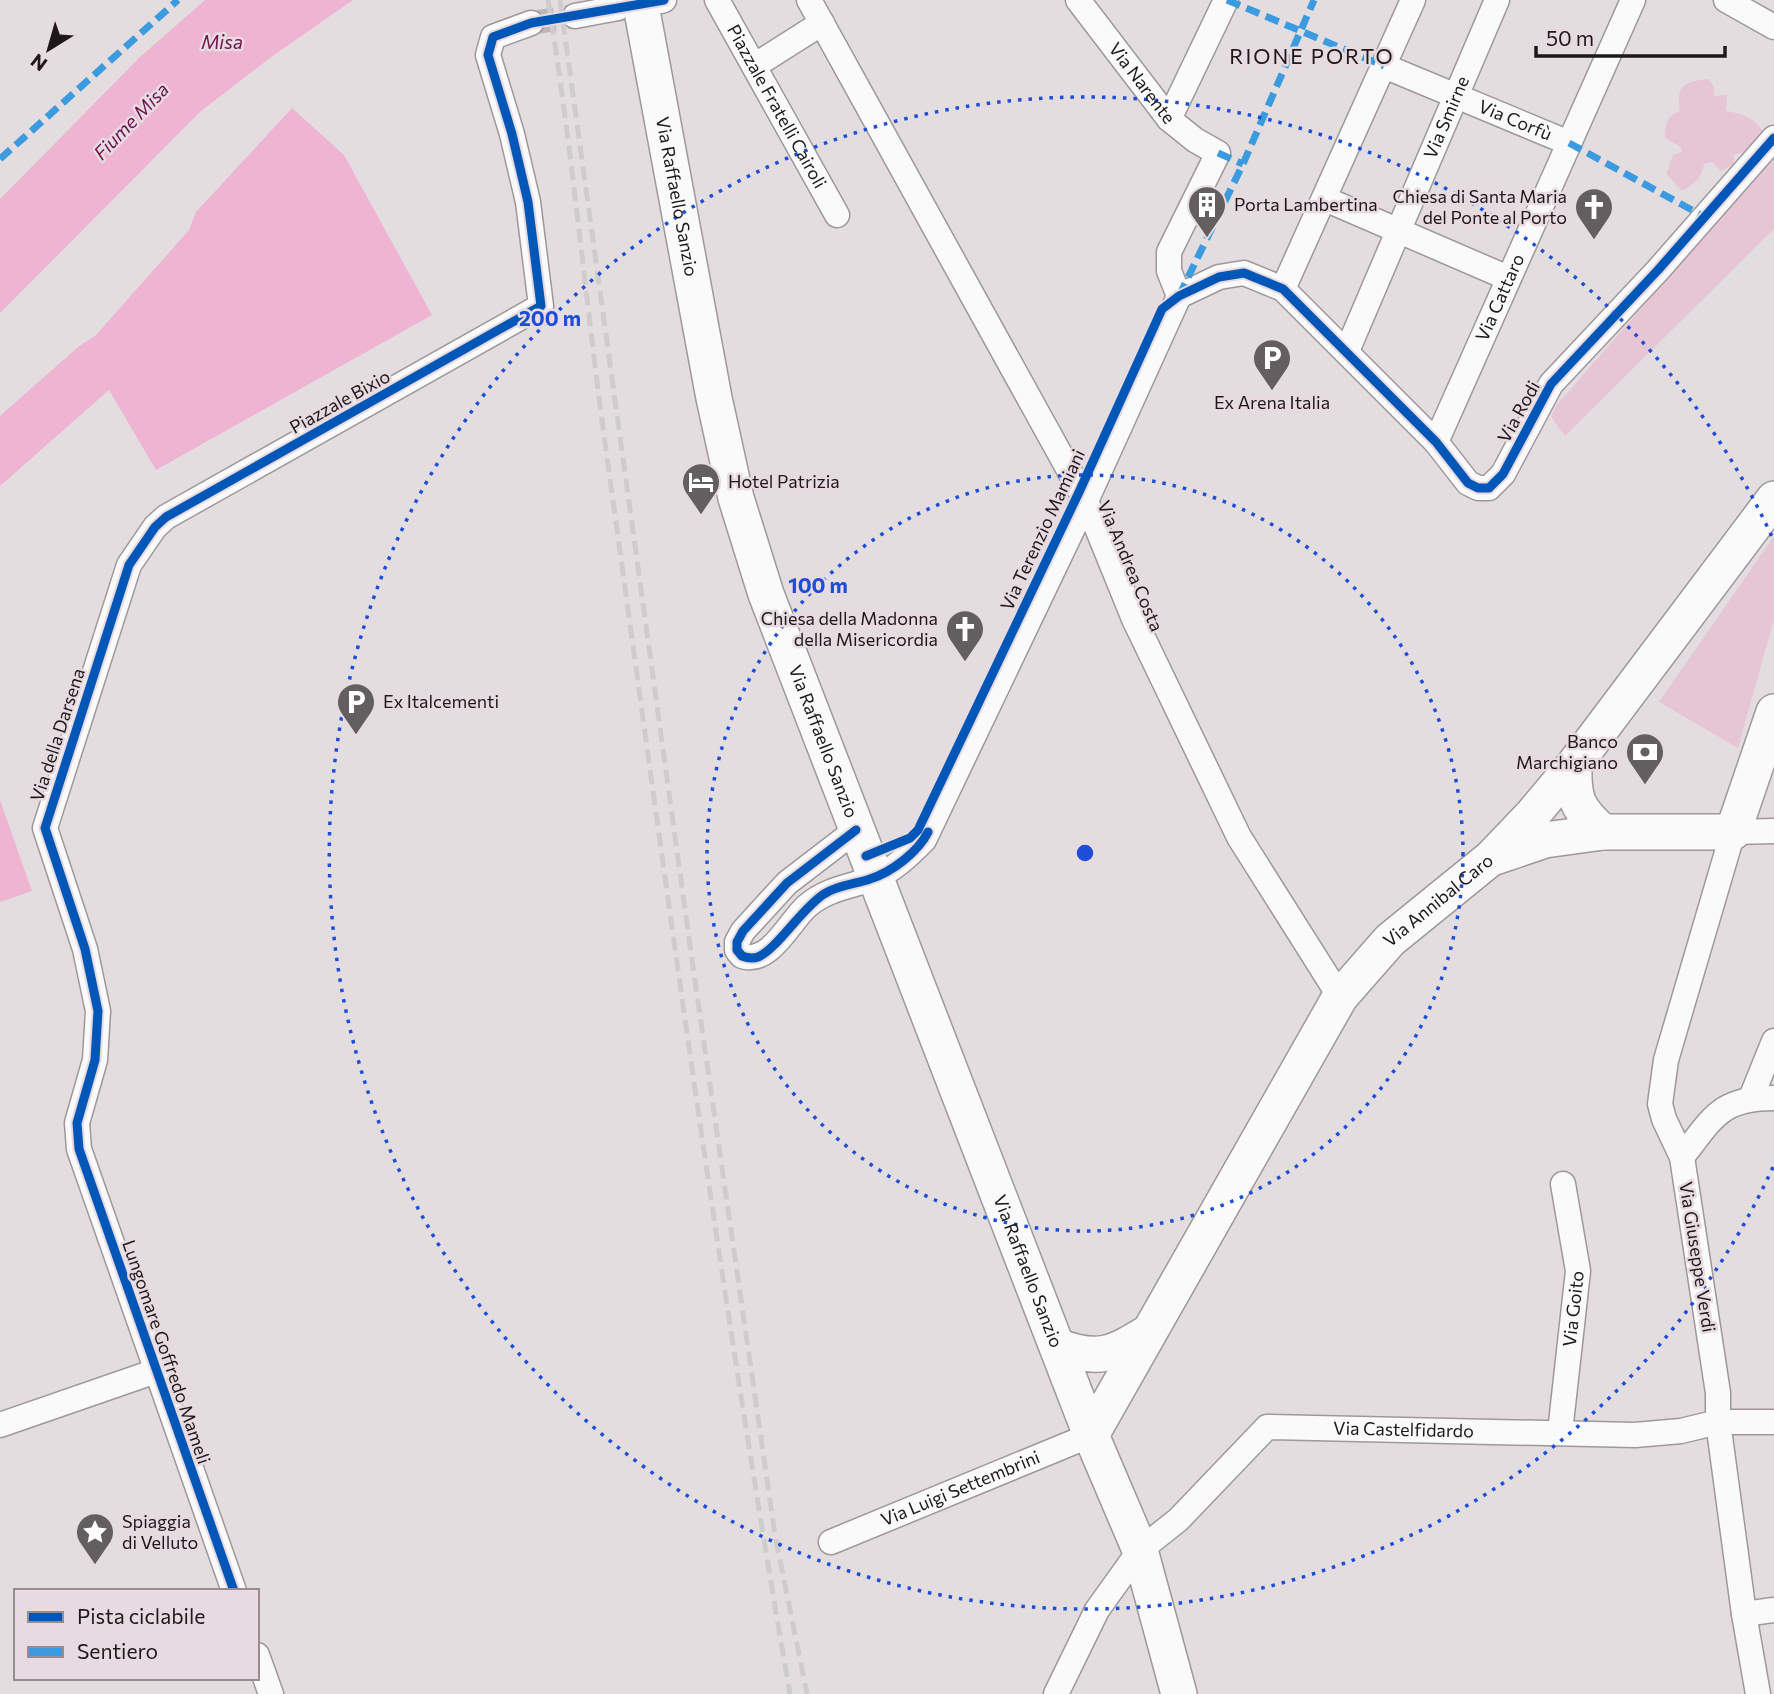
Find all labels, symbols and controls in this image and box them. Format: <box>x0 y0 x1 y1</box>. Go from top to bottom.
north arrow <box>14 14 84 84</box>
scale bar <box>1536 14 1725 58</box>
street label: Piazzale Fratelli Cairoli <box>723 20 832 192</box>
text: 50 m <box>1546 25 1594 50</box>
water label: Misa <box>201 30 243 53</box>
street label: Via Narente <box>1105 38 1181 128</box>
district label: RIONE PORTO <box>1229 43 1395 68</box>
text: N <box>26 49 51 76</box>
street label: Via Smirne <box>1419 72 1473 162</box>
water label: Fiume Misa <box>88 77 173 164</box>
street label: Via Corfù <box>1476 95 1555 145</box>
street label: Via Raffaello Sanzio <box>652 115 703 278</box>
building icon: Porta Lambertina <box>1186 184 1228 239</box>
place label: Chiesa di Santa Maria del Ponte al Porto <box>1392 185 1567 228</box>
church icon: Chiesa di Santa Maria del Ponte al Porto <box>1573 186 1615 241</box>
place label: Porta Lambertina <box>1234 193 1378 215</box>
street label: Via Cattaro <box>1470 250 1528 344</box>
text: 200 m <box>519 305 581 330</box>
parking icon: Ex Arena Italia <box>1251 337 1293 392</box>
street label: Piazzale Bixio <box>285 365 394 438</box>
street label: Via Rodi <box>1492 377 1544 446</box>
place label: Ex Arena Italia <box>1214 391 1330 413</box>
street label: Via Terenzio Mamiani <box>995 446 1089 614</box>
hotel icon: Hotel Patrizia <box>680 461 722 516</box>
place label: Hotel Patrizia <box>728 470 840 492</box>
street label: Via Andrea Costa <box>1093 497 1168 634</box>
text: 100 m <box>788 572 848 597</box>
place label: Chiesa della Madonna della Misericordia <box>761 607 938 650</box>
church icon: Chiesa della Madonna della Misericordia <box>944 608 986 663</box>
street label: Via Raffaello Sanzio <box>785 662 863 821</box>
street label: Via della Darsena <box>25 665 89 804</box>
parking icon: Ex Italcementi <box>335 681 377 736</box>
place label: Ex Italcementi <box>383 690 499 712</box>
place label: Banco Marchigiano <box>1516 730 1618 773</box>
bank icon: Banco Marchigiano <box>1624 731 1666 786</box>
centre of rings <box>1073 841 1097 865</box>
street label: Via Annibal Caro <box>1378 849 1497 951</box>
street label: Via Giuseppe Verdi <box>1675 1180 1721 1334</box>
street label: Via Raffaello Sanzio <box>989 1192 1068 1351</box>
street label: Lungomare Goffredo Mameli <box>118 1237 216 1467</box>
street label: Via Goito <box>1558 1269 1588 1348</box>
street label: Via Castelfidardo <box>1333 1416 1474 1441</box>
street label: Via Luigi Settembrini <box>877 1445 1043 1530</box>
place label: Spiaggia di Velluto <box>122 1510 198 1553</box>
place icon: Spiaggia di Velluto <box>74 1511 116 1566</box>
legend <box>14 1589 259 1680</box>
text: Pista ciclabile <box>77 1603 205 1628</box>
text: Sentiero <box>77 1638 158 1663</box>

